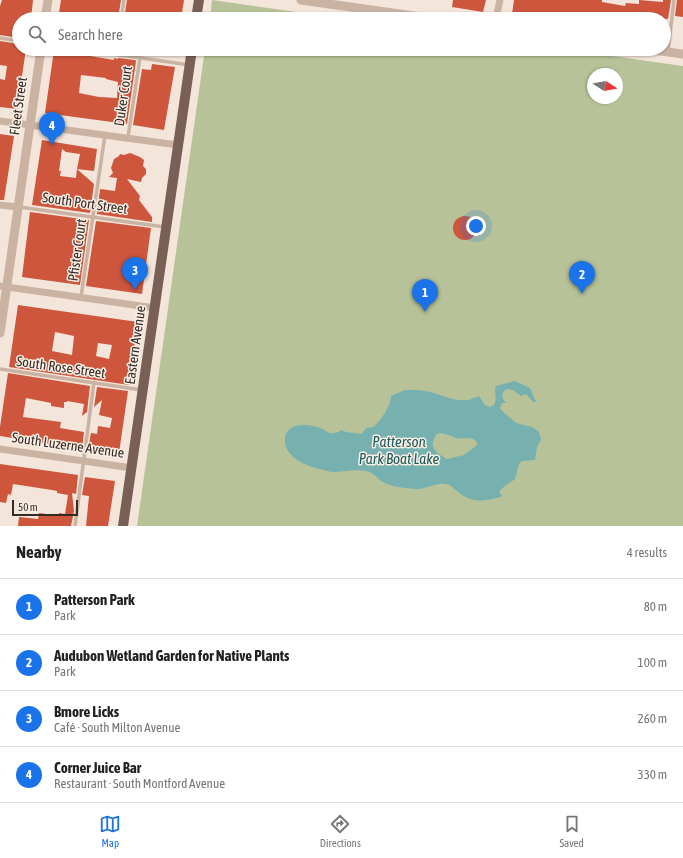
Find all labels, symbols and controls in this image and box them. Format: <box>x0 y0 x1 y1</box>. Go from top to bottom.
search box <box>12 12 671 56</box>
icon: search <box>26 23 48 45</box>
text: Search here <box>58 26 123 43</box>
street label: Duker Court <box>111 65 135 127</box>
north arrow <box>587 68 623 104</box>
street label: Fleet Street <box>6 76 30 136</box>
pin: 4 <box>39 112 65 145</box>
street label: South Port Street <box>41 189 129 217</box>
your location <box>466 216 486 236</box>
street label: Pfister Court <box>65 218 89 282</box>
pin: 3 <box>122 257 148 290</box>
pin: 2 <box>569 261 595 294</box>
pin: 1 <box>412 279 438 312</box>
street label: Eastern Avenue <box>122 305 148 385</box>
street label: South Rose Street <box>16 353 106 381</box>
street label: South Luzerne Avenue <box>11 429 125 461</box>
water label: Patterson Park Boat Lake <box>359 433 440 467</box>
scale bar <box>12 498 78 517</box>
text: 50 m <box>18 501 38 513</box>
text: Nearby <box>16 542 62 562</box>
text: 4 results <box>627 545 667 560</box>
text: Patterson Park <box>54 591 134 608</box>
text: 1 <box>26 599 32 614</box>
text: 80 m <box>644 599 667 614</box>
text: Park <box>54 608 76 623</box>
text: Audubon Wetland Garden for Native Plants <box>54 647 289 664</box>
text: 2 <box>26 655 32 670</box>
text: 100 m <box>638 655 667 670</box>
text: Park <box>54 664 76 679</box>
text: Bmore Licks <box>54 703 119 720</box>
text: 3 <box>26 711 32 726</box>
text: 260 m <box>638 711 667 726</box>
text: Café · South Milton Avenue <box>54 720 180 735</box>
text: Corner Juice Bar <box>54 759 141 776</box>
text: 4 <box>26 767 32 782</box>
text: 330 m <box>638 767 667 782</box>
text: Restaurant · South Montford Avenue <box>54 776 225 791</box>
tab: Map <box>99 813 121 849</box>
tab: Directions <box>320 813 361 849</box>
tab: Saved <box>559 813 584 849</box>

